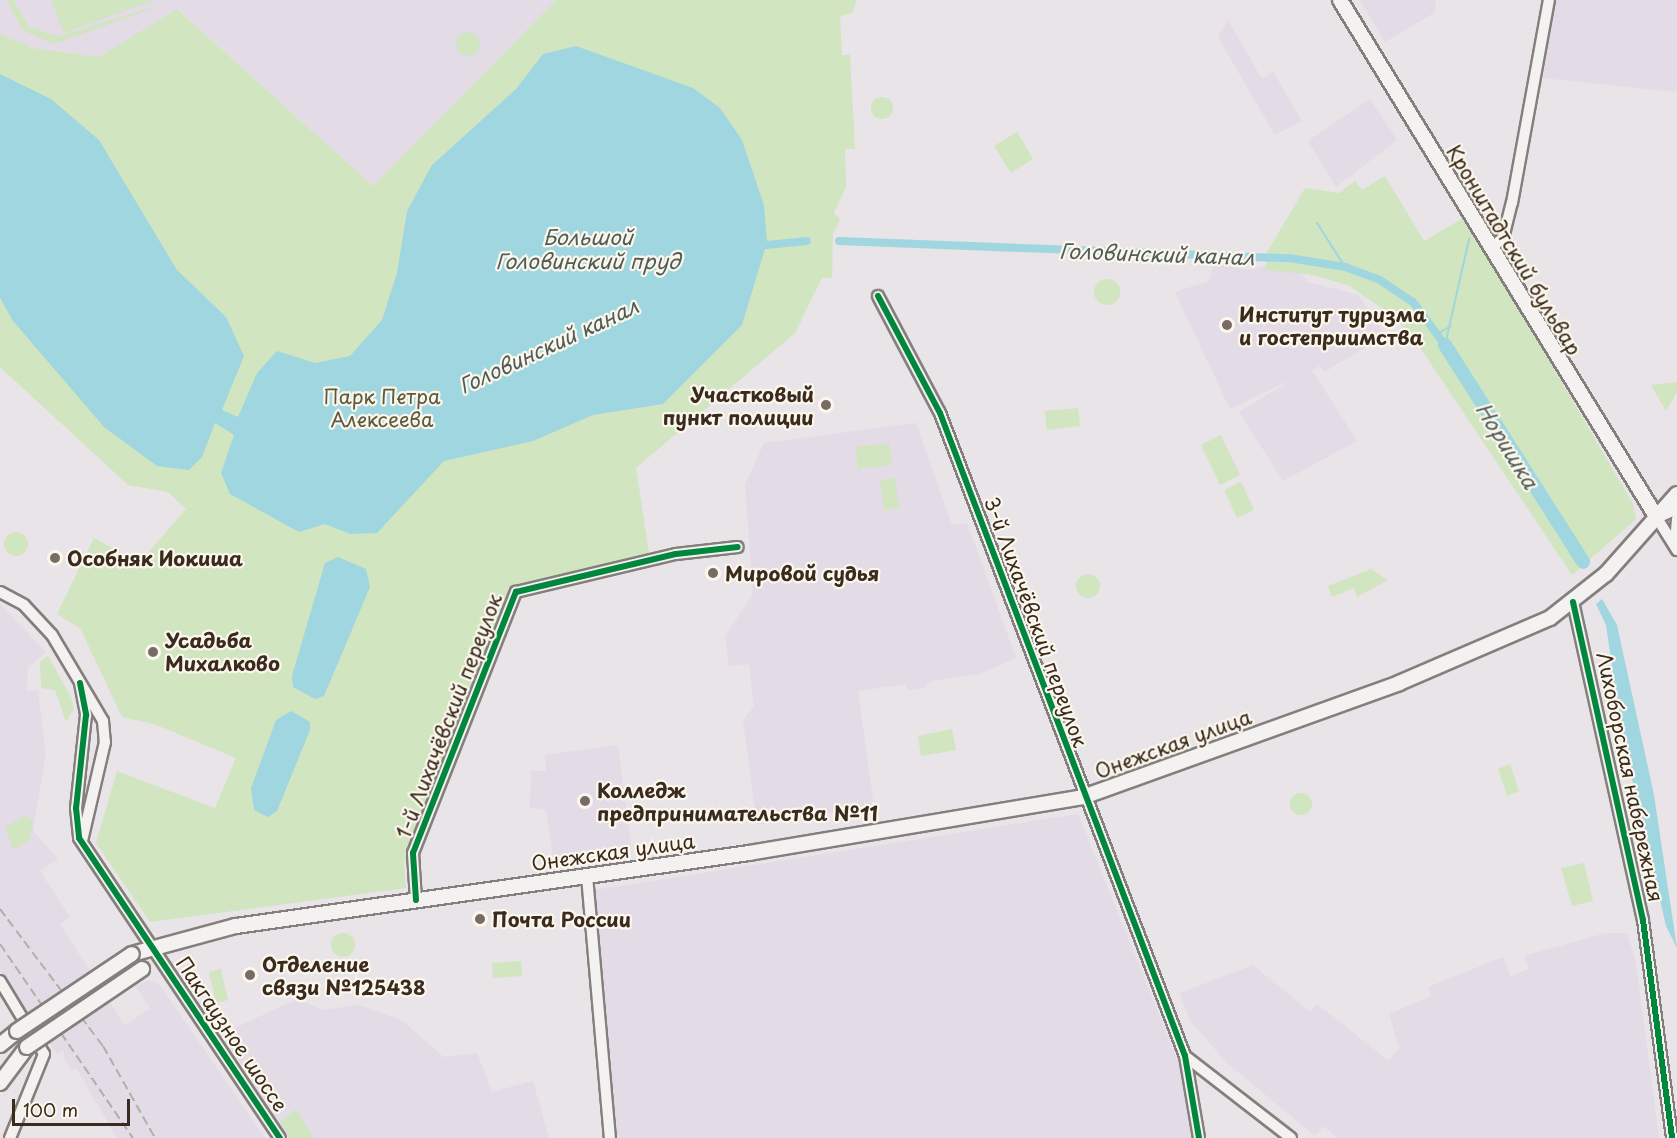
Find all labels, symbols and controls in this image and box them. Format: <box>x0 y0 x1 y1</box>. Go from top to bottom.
street label: Кронштадтский бульвар <box>1442 141 1586 359</box>
water label: Большой Головинский пруд <box>496 223 680 273</box>
water label: Головинский канал <box>1058 237 1256 269</box>
water label: Головинский канал <box>454 292 642 398</box>
place label: Институт туризма и гостеприимства <box>1239 302 1427 349</box>
marker: Институт туризма и гостеприимства <box>1220 318 1234 332</box>
place label: Участковый пункт полиции <box>661 382 814 429</box>
park label: Парк Петра Алексеева <box>323 384 441 431</box>
water label: Норишка <box>1472 397 1544 493</box>
marker: Участковый пункт полиции <box>819 398 833 412</box>
street label: 3-й Лихачёвский переулок <box>979 493 1093 751</box>
place label: Особняк Иокиша <box>67 546 244 570</box>
marker: Особняк Иокиша <box>48 551 62 565</box>
place label: Мировой судья <box>725 561 880 585</box>
marker: Мировой судья <box>706 566 720 580</box>
street label: 1-й Лихачёвский переулок <box>391 590 507 842</box>
place label: Усадьба Михалково <box>165 628 280 675</box>
marker: Усадьба Михалково <box>146 645 160 659</box>
street label: Лихоборская набережная <box>1592 650 1668 904</box>
street label: Онежская улица <box>1091 704 1255 784</box>
place label: Колледж предпринимательства №11 <box>597 778 879 825</box>
marker: Колледж предпринимательства №11 <box>578 794 592 808</box>
street label: Онежская улица <box>529 829 697 875</box>
place label: Почта России <box>492 907 631 931</box>
marker: Почта России <box>473 912 487 926</box>
street label: Пакгаузное шоссе <box>171 952 293 1116</box>
place label: Отделение связи №125438 <box>262 952 426 999</box>
marker: Отделение связи №125438 <box>243 968 257 982</box>
scale bar <box>15 1087 134 1125</box>
text: 100 m <box>23 1096 78 1123</box>

